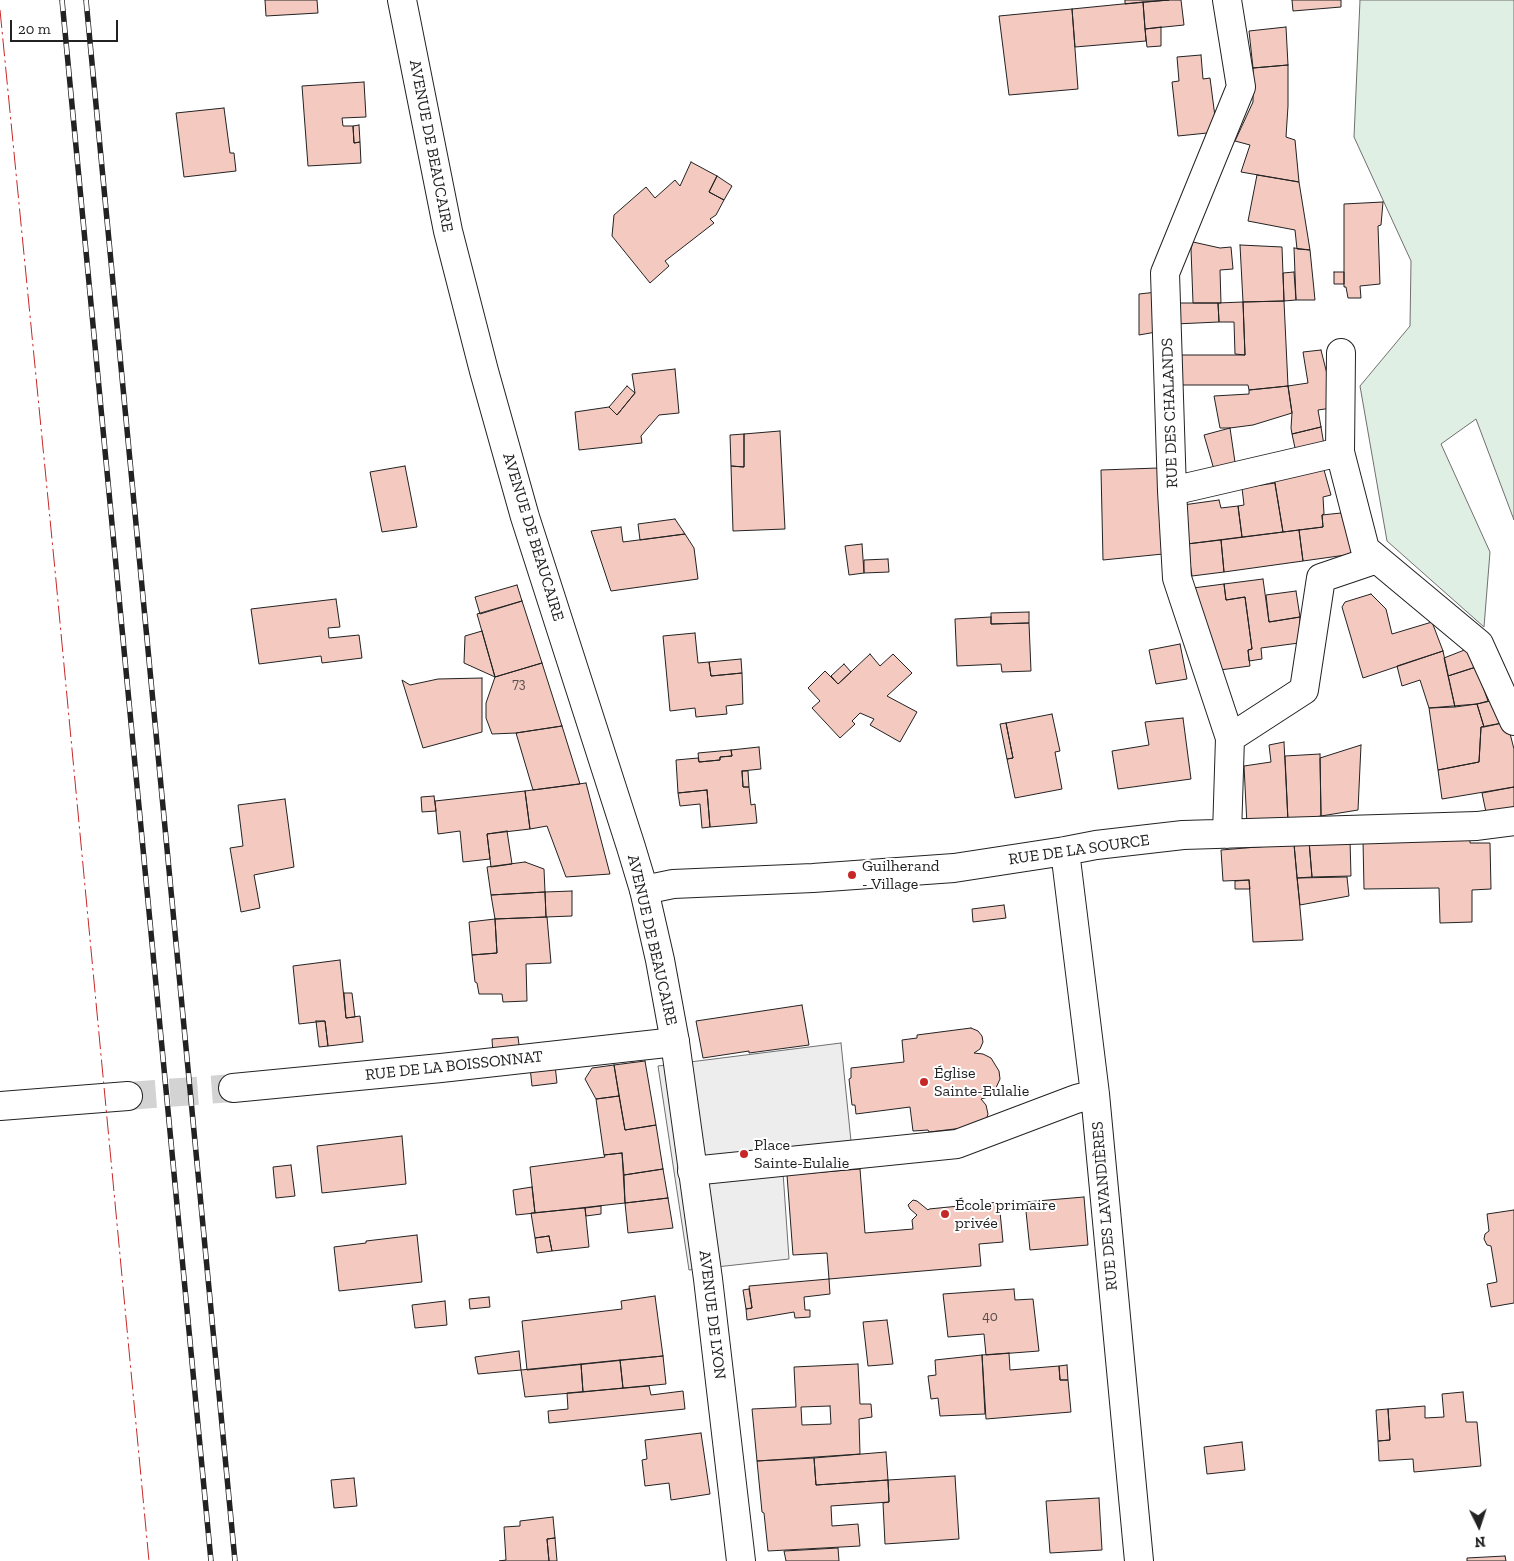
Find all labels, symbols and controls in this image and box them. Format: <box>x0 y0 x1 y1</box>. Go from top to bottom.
scale bar <box>12 10 120 42</box>
text: 20 m <box>18 20 51 38</box>
street label: AVENUE DE BEAUCAIRE <box>405 58 457 234</box>
street label: RUE DES CHALANDS <box>1158 338 1182 488</box>
street label: AVENUE DE BEAUCAIRE <box>498 451 568 623</box>
house number: 73 <box>512 676 526 692</box>
street label: RUE DE LA SOURCE <box>1007 831 1151 869</box>
street label: AVENUE DE BEAUCAIRE <box>623 853 681 1027</box>
place label: Guilherand - Village <box>862 856 940 894</box>
marker: Guilherand - Village <box>846 869 858 881</box>
street label: RUE DE LA BOISSONNAT <box>364 1047 544 1085</box>
place label: Église Sainte-Eulalie <box>934 1063 1029 1101</box>
marker: Église Sainte-Eulalie <box>918 1076 930 1088</box>
street label: RUE DES LAVANDIÈRES <box>1088 1121 1122 1291</box>
place label: Place Sainte-Eulalie <box>754 1135 849 1173</box>
marker: Place Sainte-Eulalie <box>738 1148 750 1160</box>
place label: École primaire privée <box>955 1195 1056 1233</box>
marker: École primaire privée <box>939 1208 951 1220</box>
street label: AVENUE DE LYON <box>695 1249 729 1381</box>
house number: 40 <box>982 1309 998 1325</box>
north arrow <box>1454 1501 1504 1551</box>
text: N <box>1474 1533 1486 1550</box>

